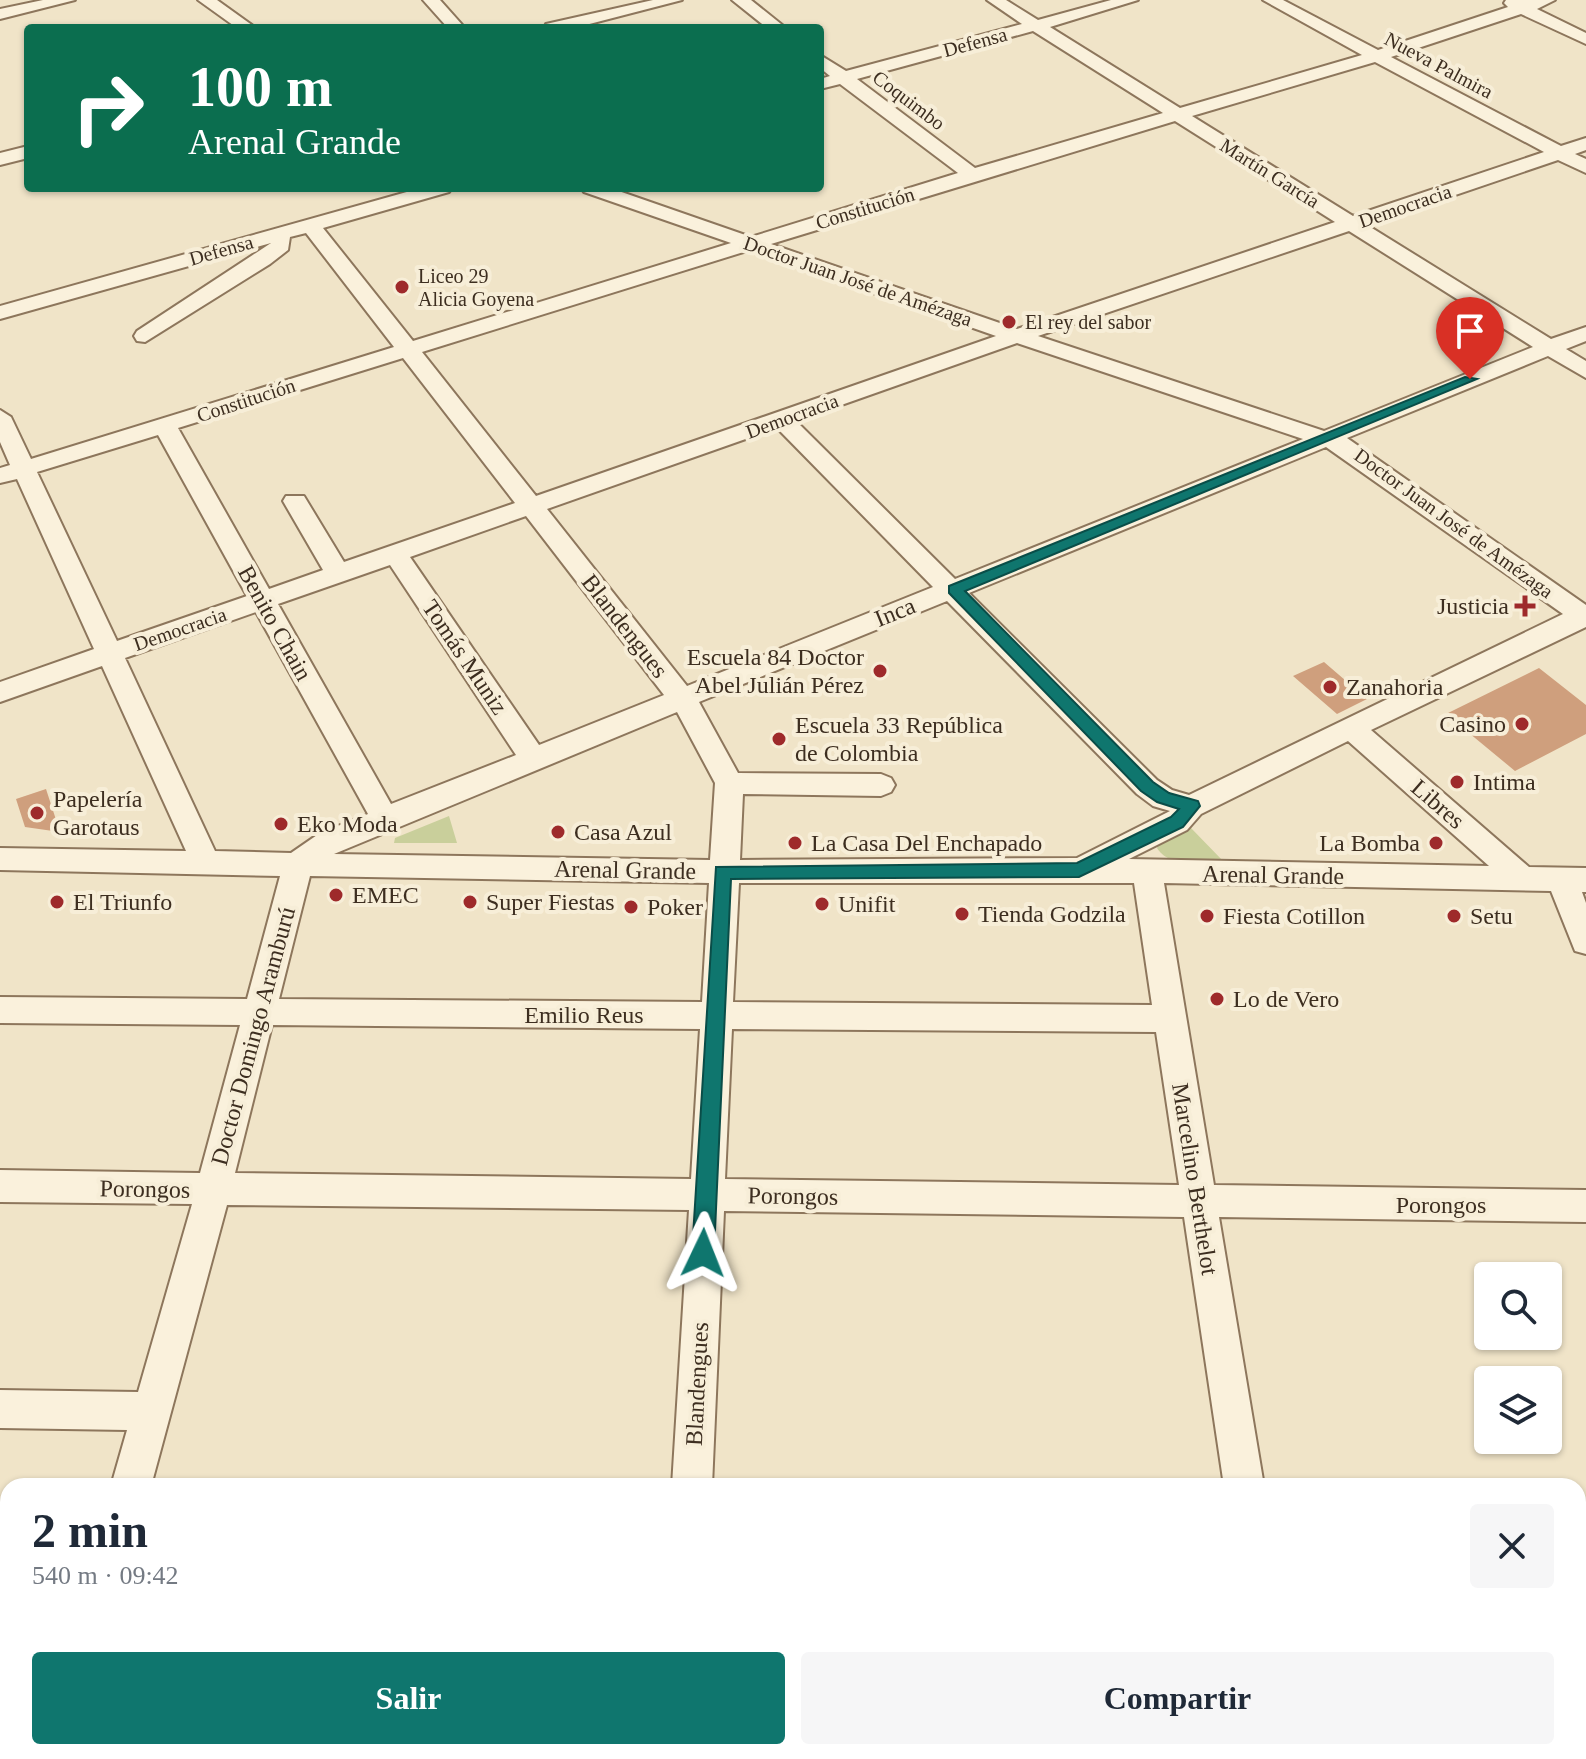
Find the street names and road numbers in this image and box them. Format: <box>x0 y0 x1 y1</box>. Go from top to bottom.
street label: Defensa <box>941 23 1010 61</box>
street label: Nueva Palmira <box>1381 27 1497 103</box>
street label: Coquimbo <box>868 66 949 135</box>
street label: Martín García <box>1216 134 1324 212</box>
street label: Democracia <box>1356 180 1454 232</box>
street label: Constitución <box>813 183 917 233</box>
street label: Defensa <box>186 230 256 270</box>
street label: Doctor Juan José de Amézaga <box>741 232 975 331</box>
street label: Constitución <box>194 374 298 426</box>
street label: Democracia <box>743 389 841 443</box>
street label: Doctor Juan José de Amézaga <box>1350 444 1558 603</box>
street label: Benito Chain <box>233 561 317 685</box>
street label: Blandengues <box>577 569 673 683</box>
street label: Inca <box>871 592 919 632</box>
street label: Tomás Muniz <box>417 595 513 719</box>
street label: Democracia <box>131 603 229 655</box>
street label: Libres <box>1406 774 1470 834</box>
street label: Arenal Grande <box>554 856 696 884</box>
street label: Arenal Grande <box>1202 861 1344 889</box>
street label: Doctor Domingo Aramburú <box>206 904 300 1168</box>
street label: Emilio Reus <box>524 1002 644 1028</box>
street label: Marcelino Berthelot <box>1167 1081 1223 1277</box>
street label: Porongos <box>99 1175 191 1203</box>
street label: Porongos <box>747 1182 839 1210</box>
street label: Porongos <box>1396 1192 1486 1218</box>
street label: Blandengues <box>681 1321 713 1447</box>

